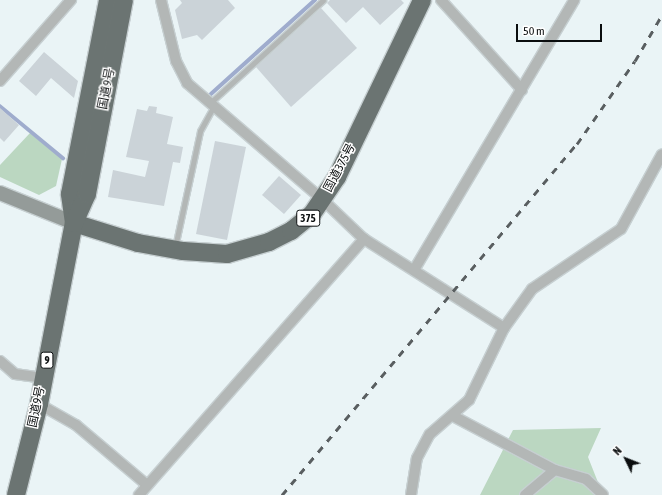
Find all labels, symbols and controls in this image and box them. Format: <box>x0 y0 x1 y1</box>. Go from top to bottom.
scale bar <box>518 16 604 42</box>
text: 50 m <box>523 24 545 38</box>
street label: 国道9号 <box>96 67 118 111</box>
street label: 国道375号 <box>321 141 359 195</box>
road number: 375 <box>296 209 320 227</box>
road number: 9 <box>40 351 54 369</box>
street label: 国道9号 <box>26 385 48 429</box>
north arrow <box>606 439 646 479</box>
text: N <box>611 444 624 457</box>

